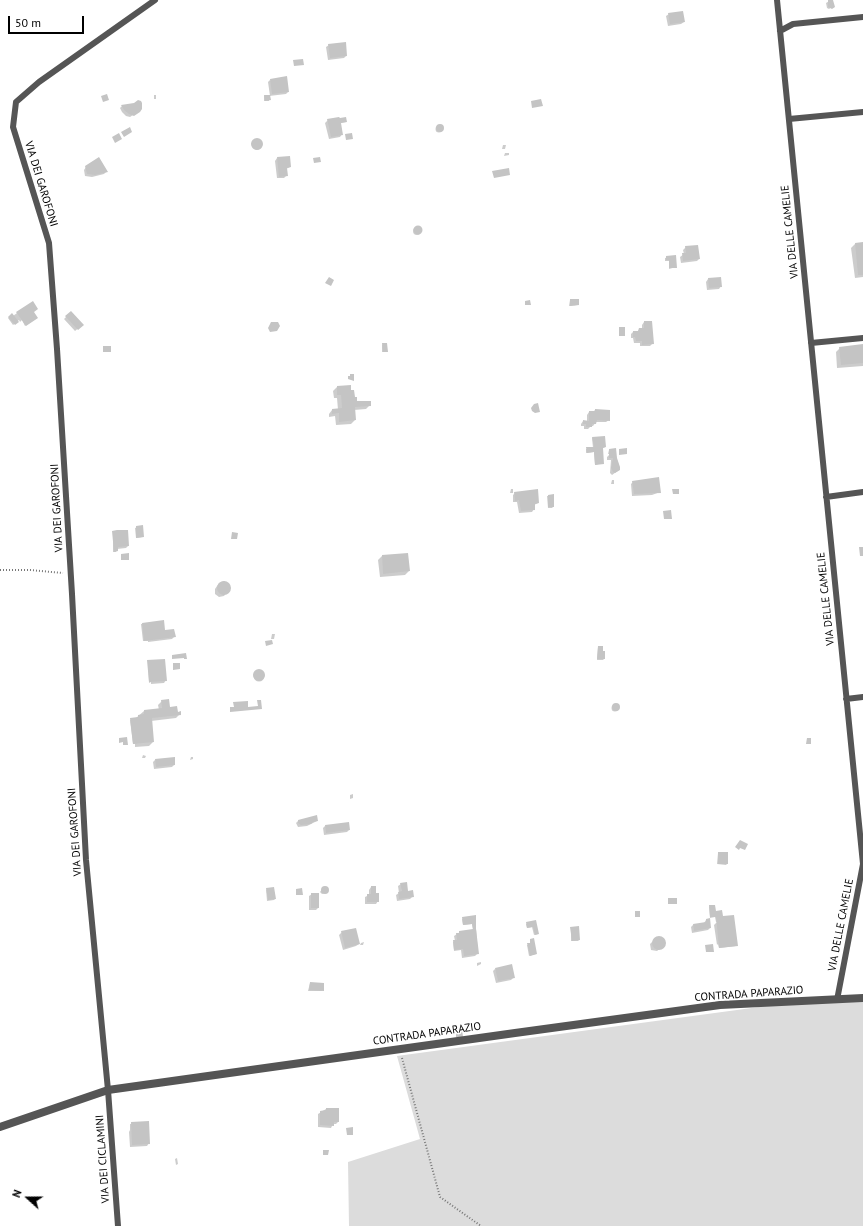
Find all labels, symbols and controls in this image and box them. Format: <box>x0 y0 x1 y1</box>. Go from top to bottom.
scale bar <box>10 8 86 34</box>
text: 50 m <box>15 15 41 30</box>
street label: VIA DEI GAROFONI <box>22 140 60 228</box>
street label: VIA DELLE CAMELIE <box>779 185 801 279</box>
street label: VIA DEI GAROFONI <box>48 463 66 553</box>
street label: VIA DELLE CAMELIE <box>815 552 837 646</box>
street label: VIA DEI GAROFONI <box>65 787 85 877</box>
street label: VIA DELLE CAMELIE <box>826 878 856 972</box>
street label: CONTRADA PAPARAZIO <box>694 984 804 1004</box>
street label: CONTRADA PAPARAZIO <box>372 1020 482 1048</box>
street label: VIA DEI CICLAMINI <box>93 1114 113 1204</box>
north arrow <box>8 1178 48 1218</box>
text: N <box>9 1188 25 1200</box>

